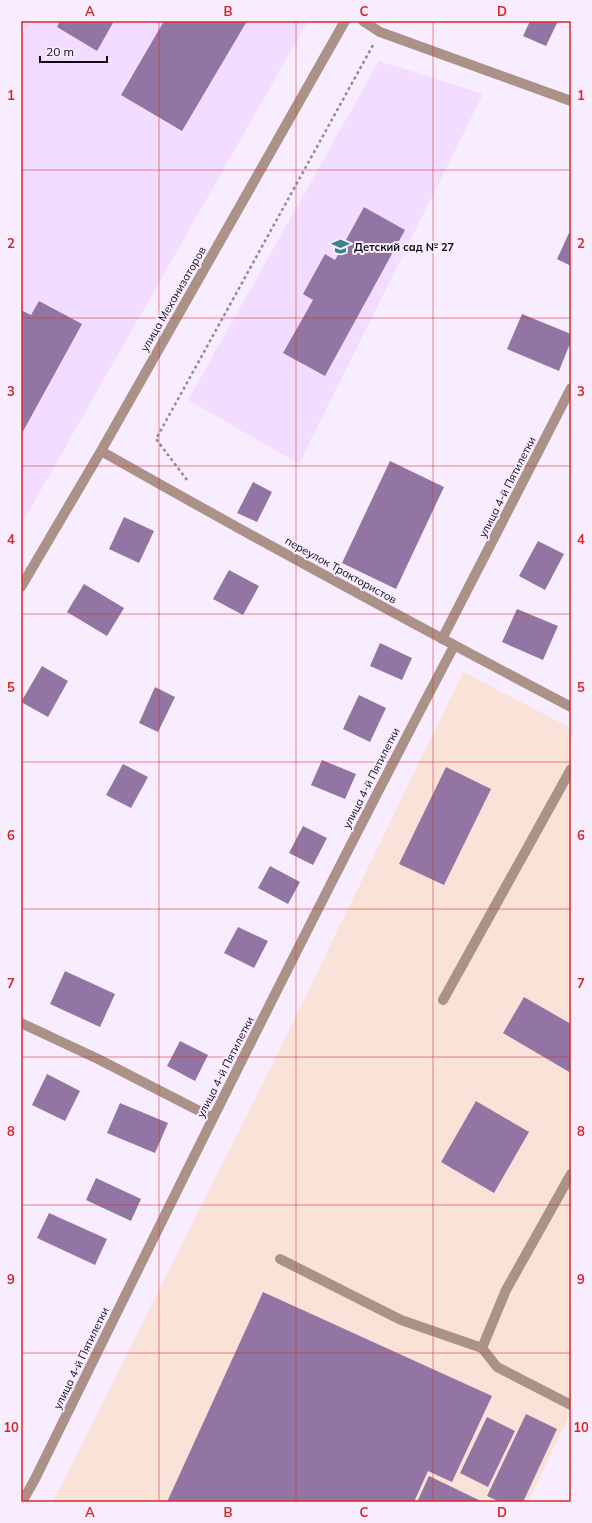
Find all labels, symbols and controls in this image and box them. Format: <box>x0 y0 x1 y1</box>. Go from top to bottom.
text: A <box>85 3 95 19</box>
text: B <box>224 3 233 19</box>
text: C <box>360 3 369 19</box>
text: D <box>497 3 507 19</box>
scale bar <box>40 38 107 64</box>
text: 20 m <box>46 44 74 59</box>
text: 1 <box>7 87 15 103</box>
text: 1 <box>577 87 585 103</box>
text: 2 <box>7 235 15 251</box>
text: 2 <box>577 235 585 251</box>
school or university icon: Детский сад № 27 <box>331 237 351 257</box>
place label: Детский сад № 27 <box>354 240 455 254</box>
street label: улица Механизаторов <box>137 244 209 354</box>
text: 3 <box>7 383 15 399</box>
text: 3 <box>577 383 585 399</box>
street label: улица 4-й Пятилетки <box>475 434 539 540</box>
text: 4 <box>7 531 15 547</box>
text: 4 <box>577 531 585 547</box>
street label: переулок Трактористов <box>283 533 399 607</box>
text: 5 <box>7 679 15 695</box>
text: 5 <box>577 679 585 695</box>
street label: улица 4-й Пятилетки <box>339 725 403 831</box>
text: 6 <box>7 827 15 843</box>
text: 6 <box>577 827 585 843</box>
text: 7 <box>7 975 15 991</box>
text: 7 <box>577 975 585 991</box>
street label: улица 4-й Пятилетки <box>193 1014 257 1120</box>
text: 8 <box>7 1123 15 1139</box>
text: 8 <box>577 1123 585 1139</box>
text: 9 <box>7 1271 15 1287</box>
text: 9 <box>577 1271 585 1287</box>
street label: улица 4-й Пятилетки <box>50 1305 112 1411</box>
text: 10 <box>3 1419 19 1435</box>
text: 10 <box>573 1419 589 1435</box>
text: A <box>85 1504 95 1520</box>
text: B <box>224 1504 233 1520</box>
text: C <box>360 1504 369 1520</box>
text: D <box>497 1504 507 1520</box>

